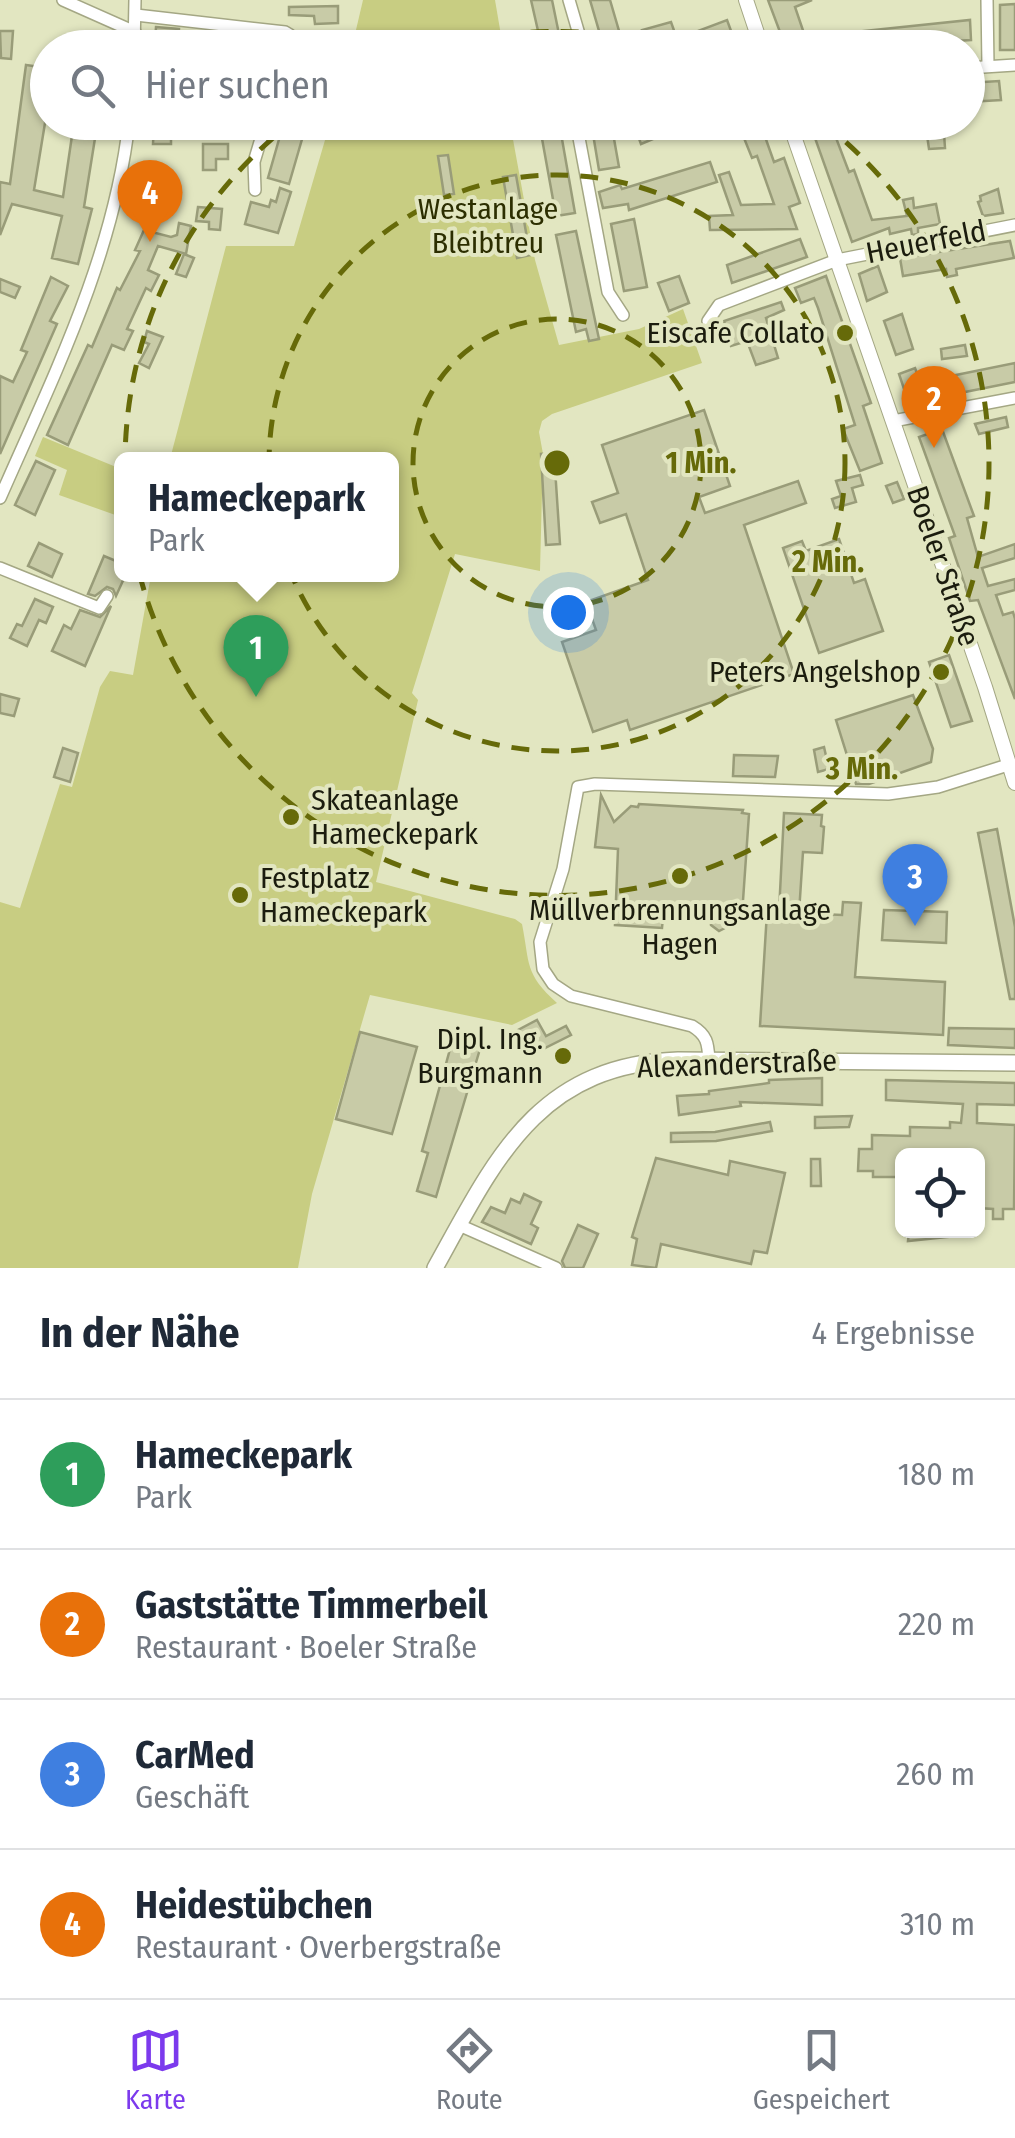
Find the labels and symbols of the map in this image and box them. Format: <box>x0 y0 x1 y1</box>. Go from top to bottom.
pin: 4 <box>118 160 182 242</box>
park label: Westanlage Bleibtreu <box>418 191 558 261</box>
street label: Heuerfeld <box>863 213 989 271</box>
place label: Eiscafe Collato <box>647 315 825 351</box>
marker: Eiscafe Collato <box>834 322 856 344</box>
pin: 2 <box>902 366 966 448</box>
centre of rings <box>539 445 575 481</box>
text: 1 Min. <box>666 445 737 481</box>
street label: Boeler Straße <box>899 481 987 651</box>
text: 2 Min. <box>791 544 864 580</box>
your location <box>543 587 594 638</box>
pin: 1 <box>224 614 288 697</box>
place label: Peters Angelshop <box>709 654 921 690</box>
marker: Peters Angelshop <box>930 661 952 683</box>
text: 3 Min. <box>825 751 898 787</box>
place label: Skateanlage Hameckepark <box>311 782 478 852</box>
marker: Skateanlage Hameckepark <box>280 806 302 828</box>
pin: 3 <box>882 844 948 926</box>
place label: Festplatz Hameckepark <box>260 860 427 930</box>
marker: Müllverbrennungsanlage Hagen <box>669 865 691 887</box>
marker: Festplatz Hameckepark <box>229 884 251 906</box>
place label: Müllverbrennungsanlage Hagen <box>529 892 831 962</box>
place label: Dipl. Ing. Burgmann <box>417 1021 543 1091</box>
street label: Alexanderstraße <box>636 1043 838 1085</box>
marker: Dipl. Ing. Burgmann <box>552 1045 574 1067</box>

